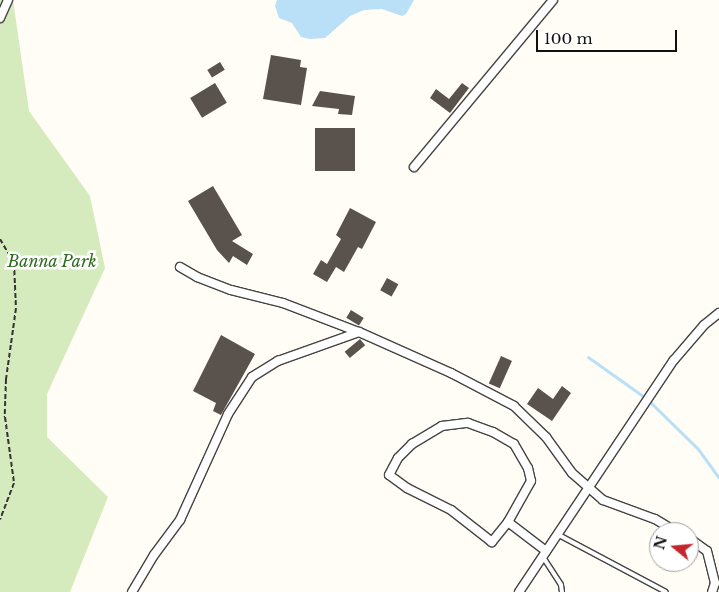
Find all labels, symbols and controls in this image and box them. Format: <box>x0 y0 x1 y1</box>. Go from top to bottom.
scale bar <box>539 20 680 52</box>
text: 100 m <box>544 29 593 48</box>
park label: Banna Park <box>7 251 97 271</box>
north arrow <box>649 522 699 572</box>
text: N <box>650 534 671 552</box>

